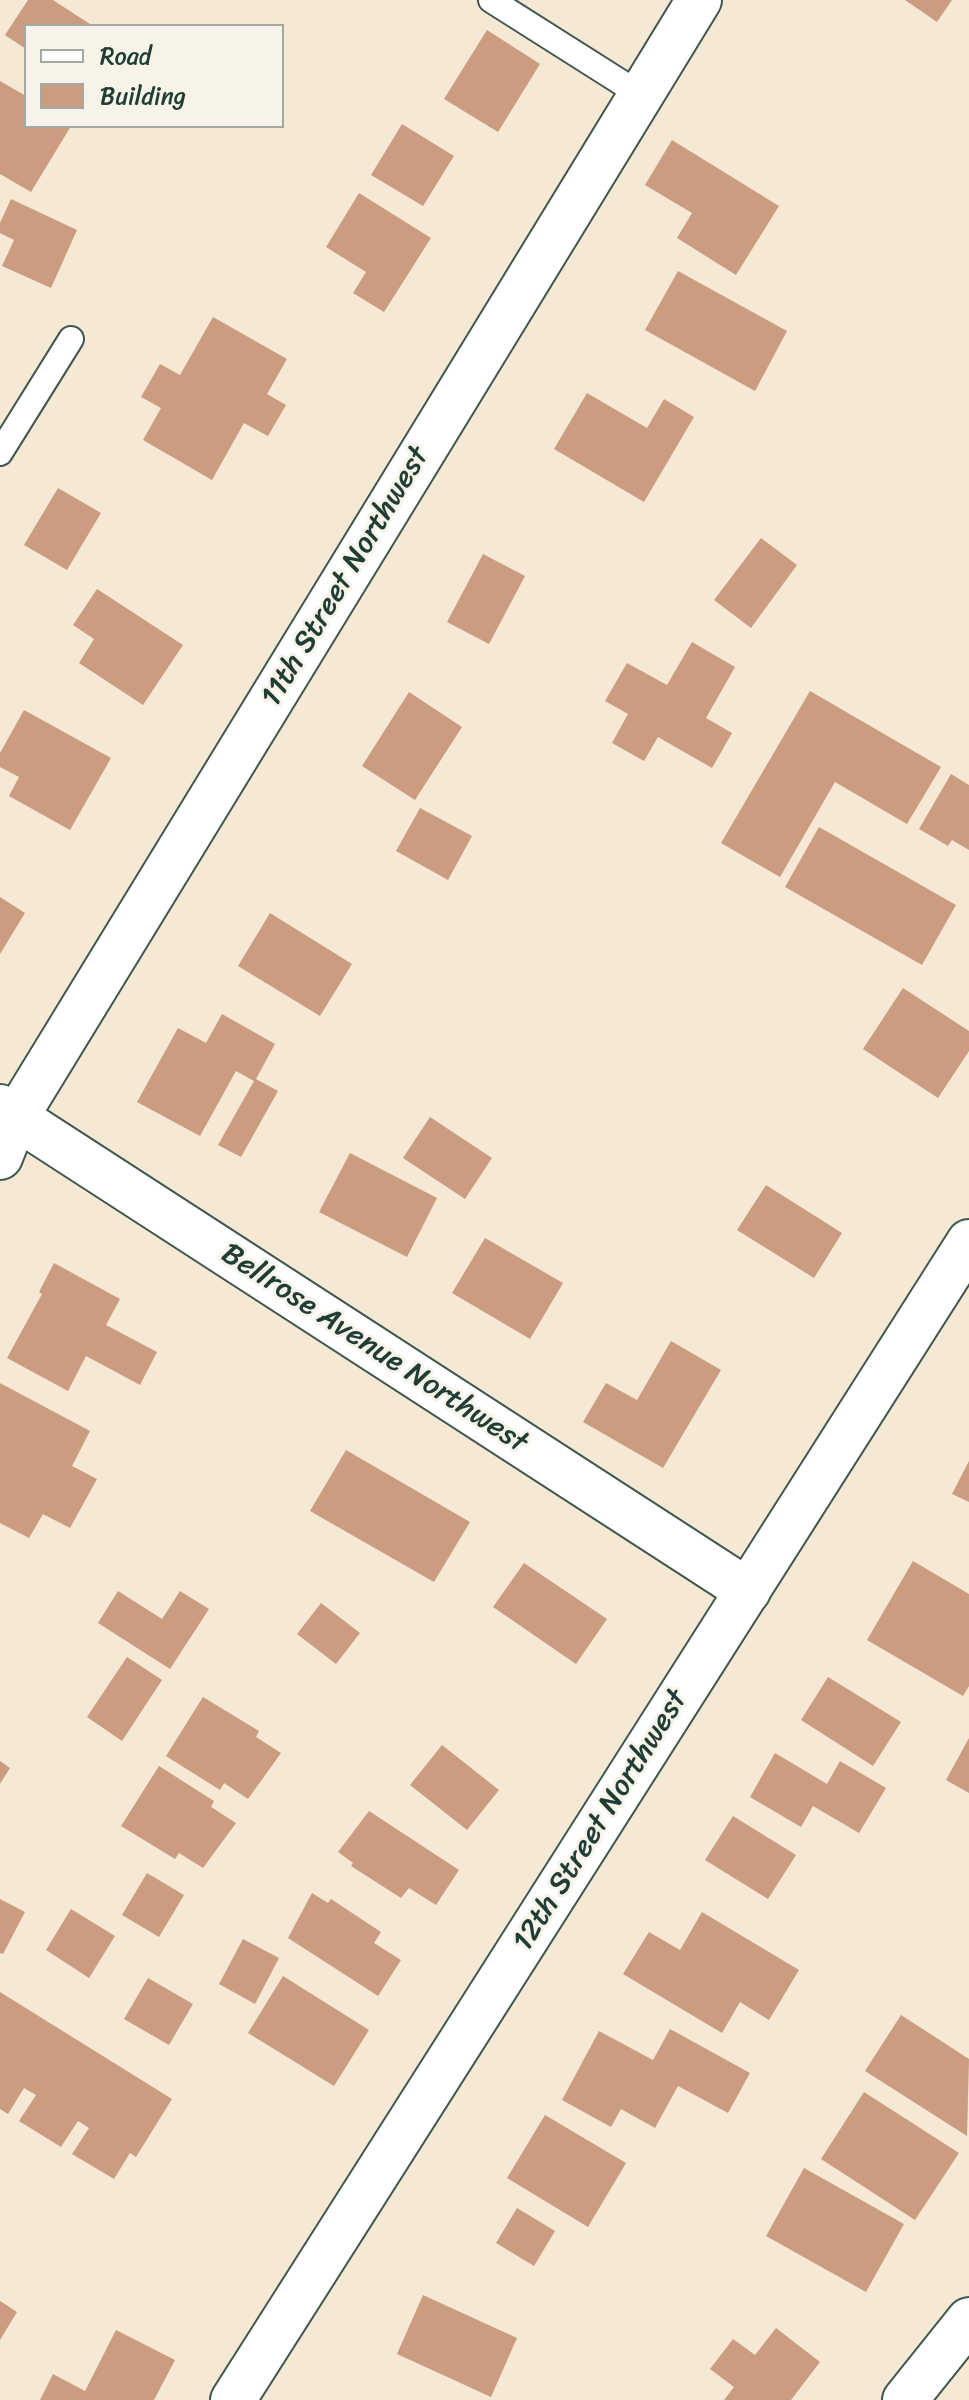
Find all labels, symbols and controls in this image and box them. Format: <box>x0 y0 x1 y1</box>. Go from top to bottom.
legend <box>24 24 284 128</box>
text: Road <box>100 35 151 77</box>
text: Building <box>100 75 186 117</box>
street label: 11th Street Northwest <box>254 441 438 713</box>
street label: Bellrose Avenue Northwest <box>214 1236 534 1462</box>
street label: 12th Street Northwest <box>506 1684 696 1958</box>

